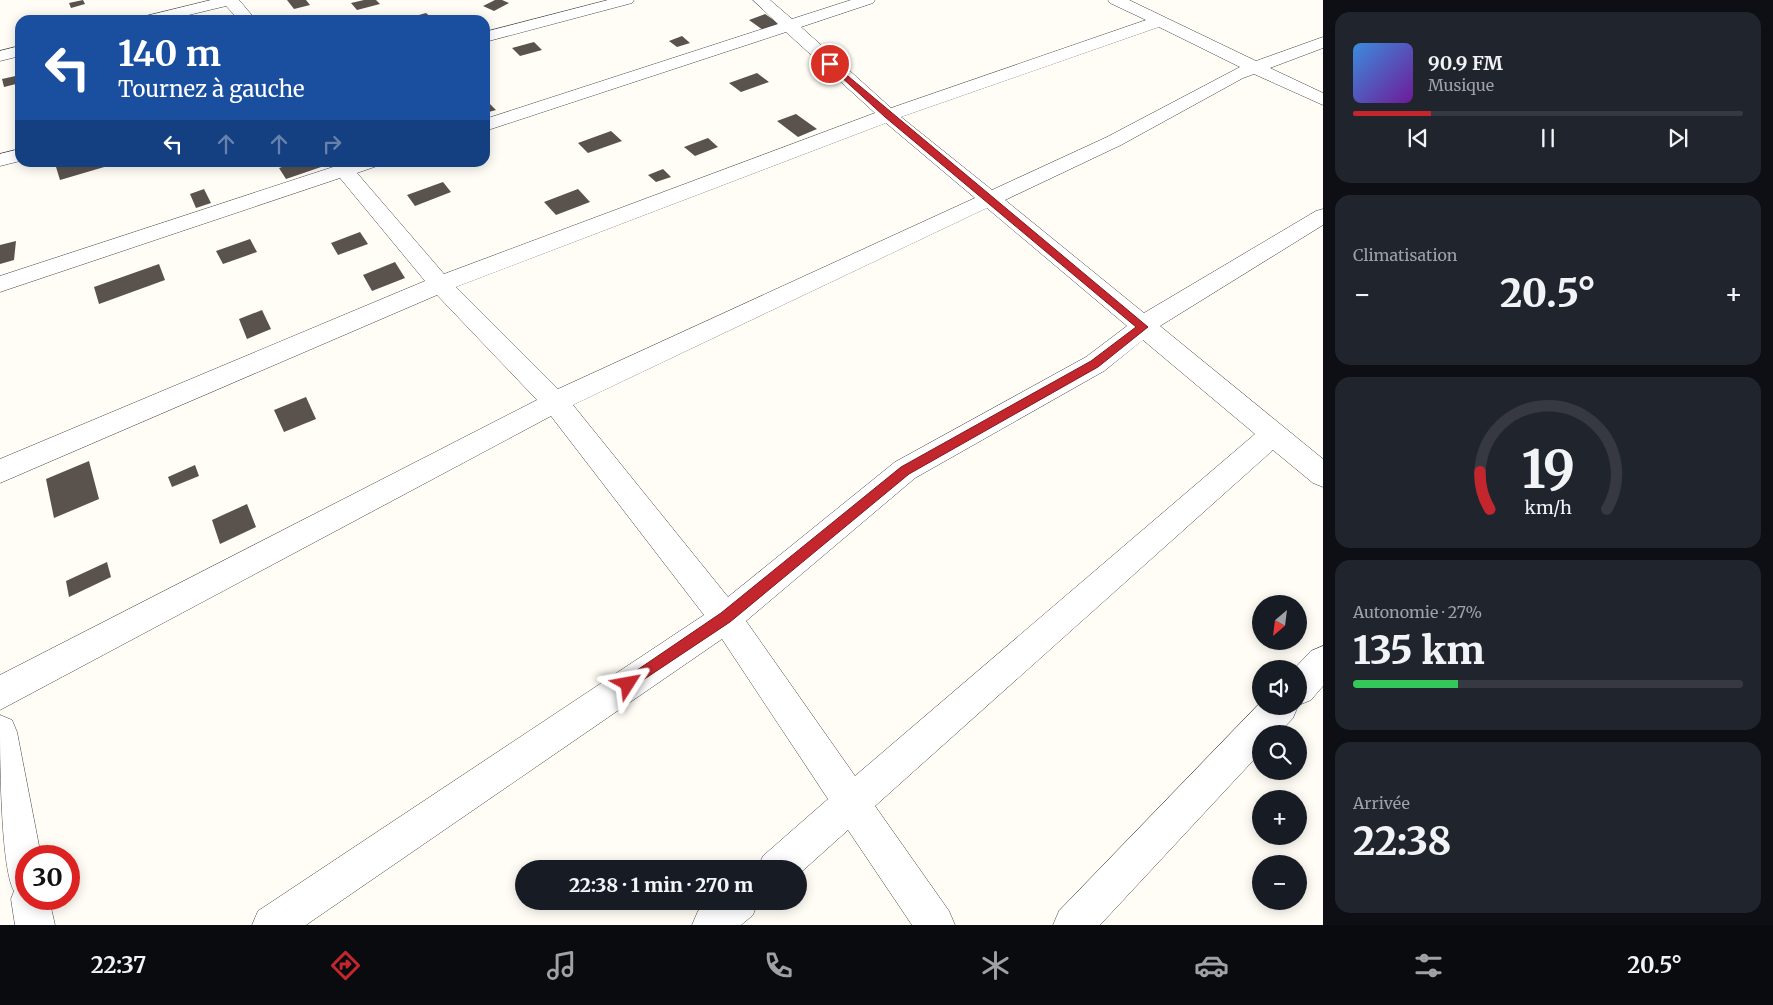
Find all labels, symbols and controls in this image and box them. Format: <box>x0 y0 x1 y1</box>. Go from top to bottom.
text: 140 m <box>118 32 221 76</box>
icon: left <box>35 35 100 100</box>
pin <box>809 43 851 85</box>
icon: arrive <box>816 50 844 78</box>
text: 90.9 FM <box>1428 51 1503 75</box>
text: Tournez à gauche <box>118 75 305 103</box>
text: Musique <box>1428 75 1494 95</box>
icon: previous <box>1404 124 1432 152</box>
icon: pause <box>1534 124 1562 152</box>
icon: next <box>1664 124 1692 152</box>
icon: left <box>159 130 187 158</box>
icon: ahead <box>212 130 240 158</box>
icon: ahead <box>265 130 293 158</box>
icon: right <box>318 130 346 158</box>
text: Climatisation <box>1353 245 1457 265</box>
text: 20.5° <box>1500 270 1596 317</box>
text: − <box>1353 276 1372 312</box>
text: + <box>1724 276 1743 312</box>
text: 19 <box>1521 437 1575 502</box>
text: km/h <box>1524 496 1572 519</box>
north arrow <box>1252 595 1308 650</box>
map controls <box>1252 595 1307 910</box>
text: Autonomie · 27% <box>1353 602 1482 622</box>
text: 135 km <box>1353 627 1485 674</box>
position arrow <box>601 657 653 709</box>
button: sound <box>1252 660 1307 715</box>
button: search <box>1252 725 1307 780</box>
button: + <box>1252 790 1307 845</box>
text: Arrivée <box>1353 793 1410 813</box>
text: 22:38 <box>1353 818 1452 865</box>
speed limit sign: 30 <box>15 845 80 910</box>
button: − <box>1252 855 1307 910</box>
text: 22:38 · 1 min · 270 m <box>569 873 753 897</box>
icon: directions <box>328 948 363 983</box>
icon: music <box>544 948 579 983</box>
icon: phone <box>761 948 796 983</box>
icon: climate <box>978 948 1013 983</box>
icon: car <box>1194 948 1229 983</box>
icon: filters <box>1411 948 1446 983</box>
text: 22:37 <box>91 951 146 979</box>
text: 20.5° <box>1627 951 1682 979</box>

